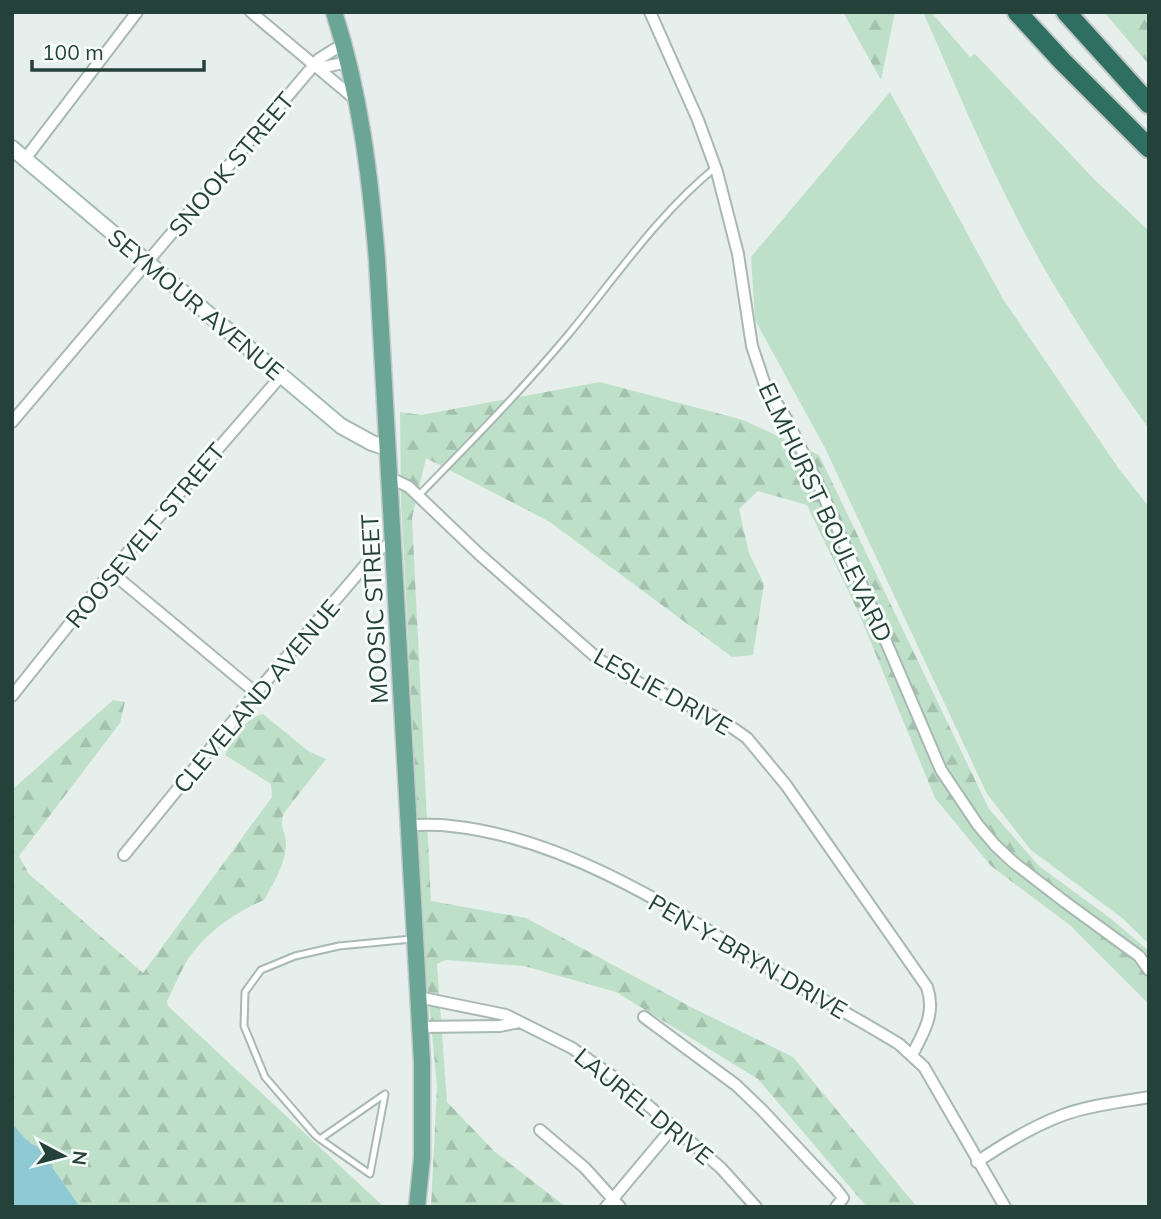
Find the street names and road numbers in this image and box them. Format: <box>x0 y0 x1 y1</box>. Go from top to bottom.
street label: SNOOK STREET <box>162 85 301 242</box>
street label: SEYMOUR AVENUE <box>102 222 290 386</box>
street label: ELMHURST BOULEVARD <box>753 378 899 646</box>
street label: ROOSEVELT STREET <box>59 436 231 634</box>
street label: MOOSIC STREET <box>354 513 394 704</box>
street label: CLEVELAND AVENUE <box>166 593 346 799</box>
street label: LESLIE DRIVE <box>589 641 737 741</box>
street label: PEN-Y-BRYN DRIVE <box>644 887 852 1025</box>
street label: LAUREL DRIVE <box>569 1041 719 1171</box>

